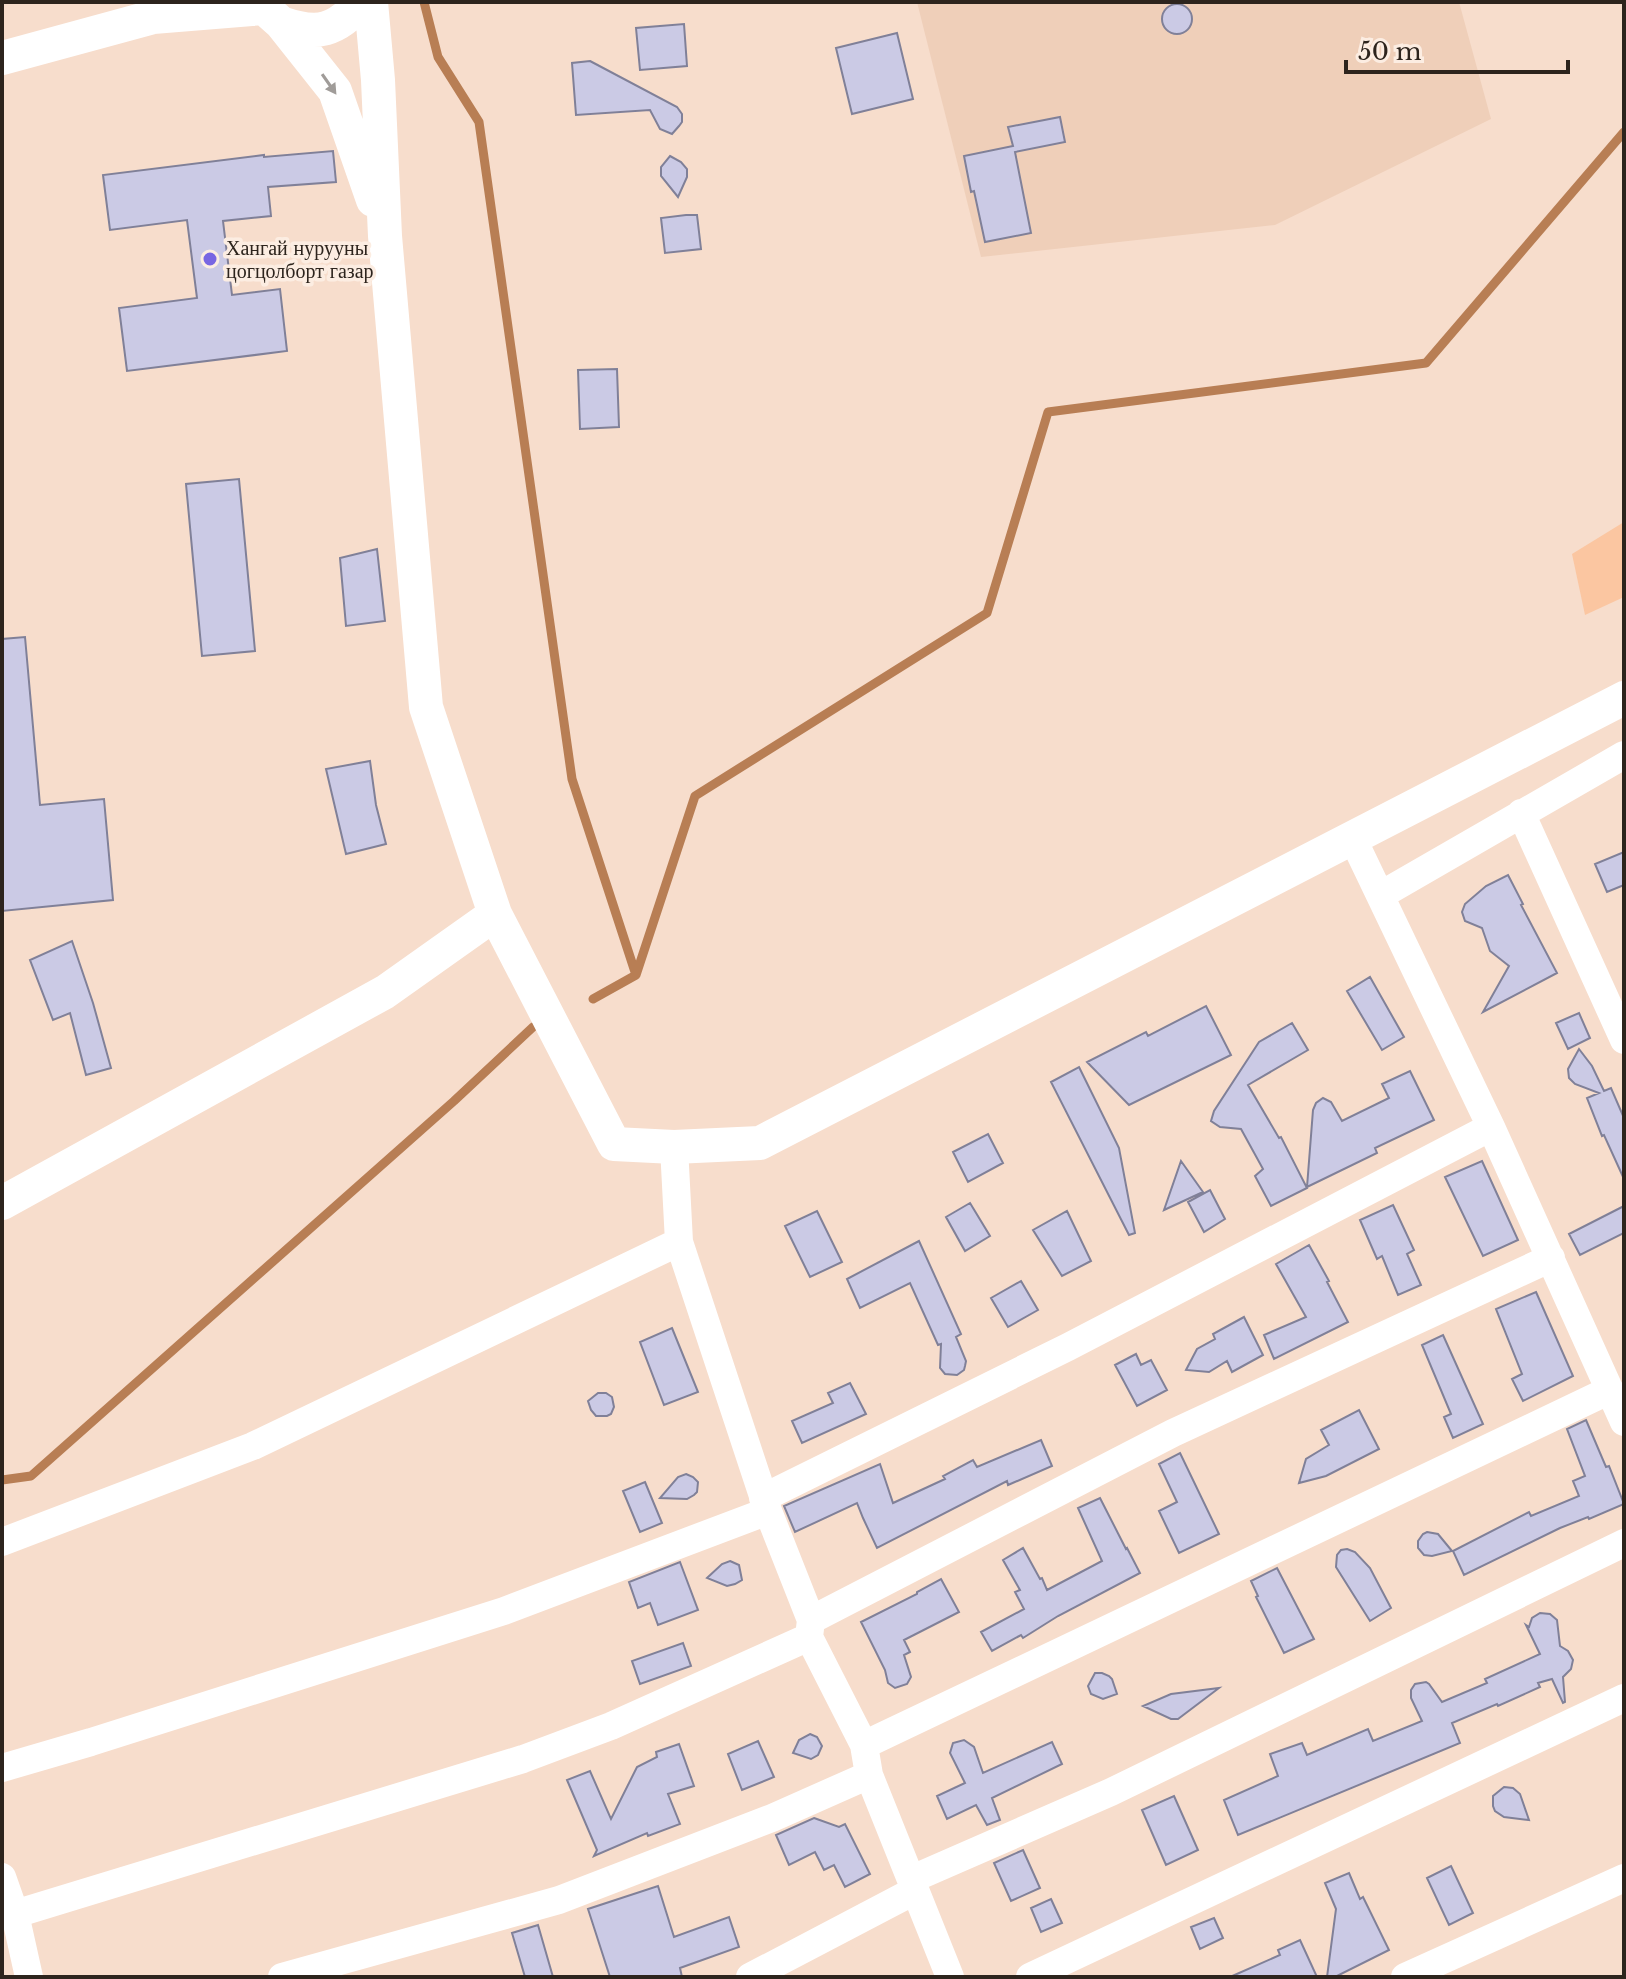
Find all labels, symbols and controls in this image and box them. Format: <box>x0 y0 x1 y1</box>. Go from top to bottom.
scale bar <box>1346 24 1568 74</box>
text: 50 m <box>1358 37 1422 66</box>
one-way arrow <box>321 74 336 95</box>
place label: Хангай нурууны цогцолборт газар <box>226 236 374 283</box>
marker: Хангай нурууны цогцолборт газар <box>201 250 219 268</box>

